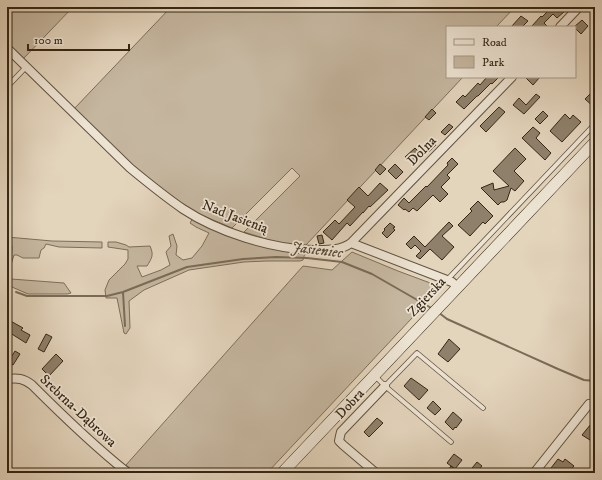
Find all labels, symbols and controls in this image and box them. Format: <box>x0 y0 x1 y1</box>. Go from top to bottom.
scale bar <box>28 26 129 52</box>
legend <box>446 26 576 78</box>
text: 100 m <box>34 33 63 48</box>
text: Road <box>482 35 507 50</box>
text: Park <box>482 55 504 70</box>
street label: Dolna <box>403 132 441 170</box>
street label: Nad Jasienią <box>199 196 272 238</box>
water label: Jasieniec <box>290 237 345 263</box>
street label: Zgierska <box>404 273 450 321</box>
street label: Srebrna-Dąbrowa <box>36 371 120 451</box>
street label: Dobra <box>332 385 369 423</box>

